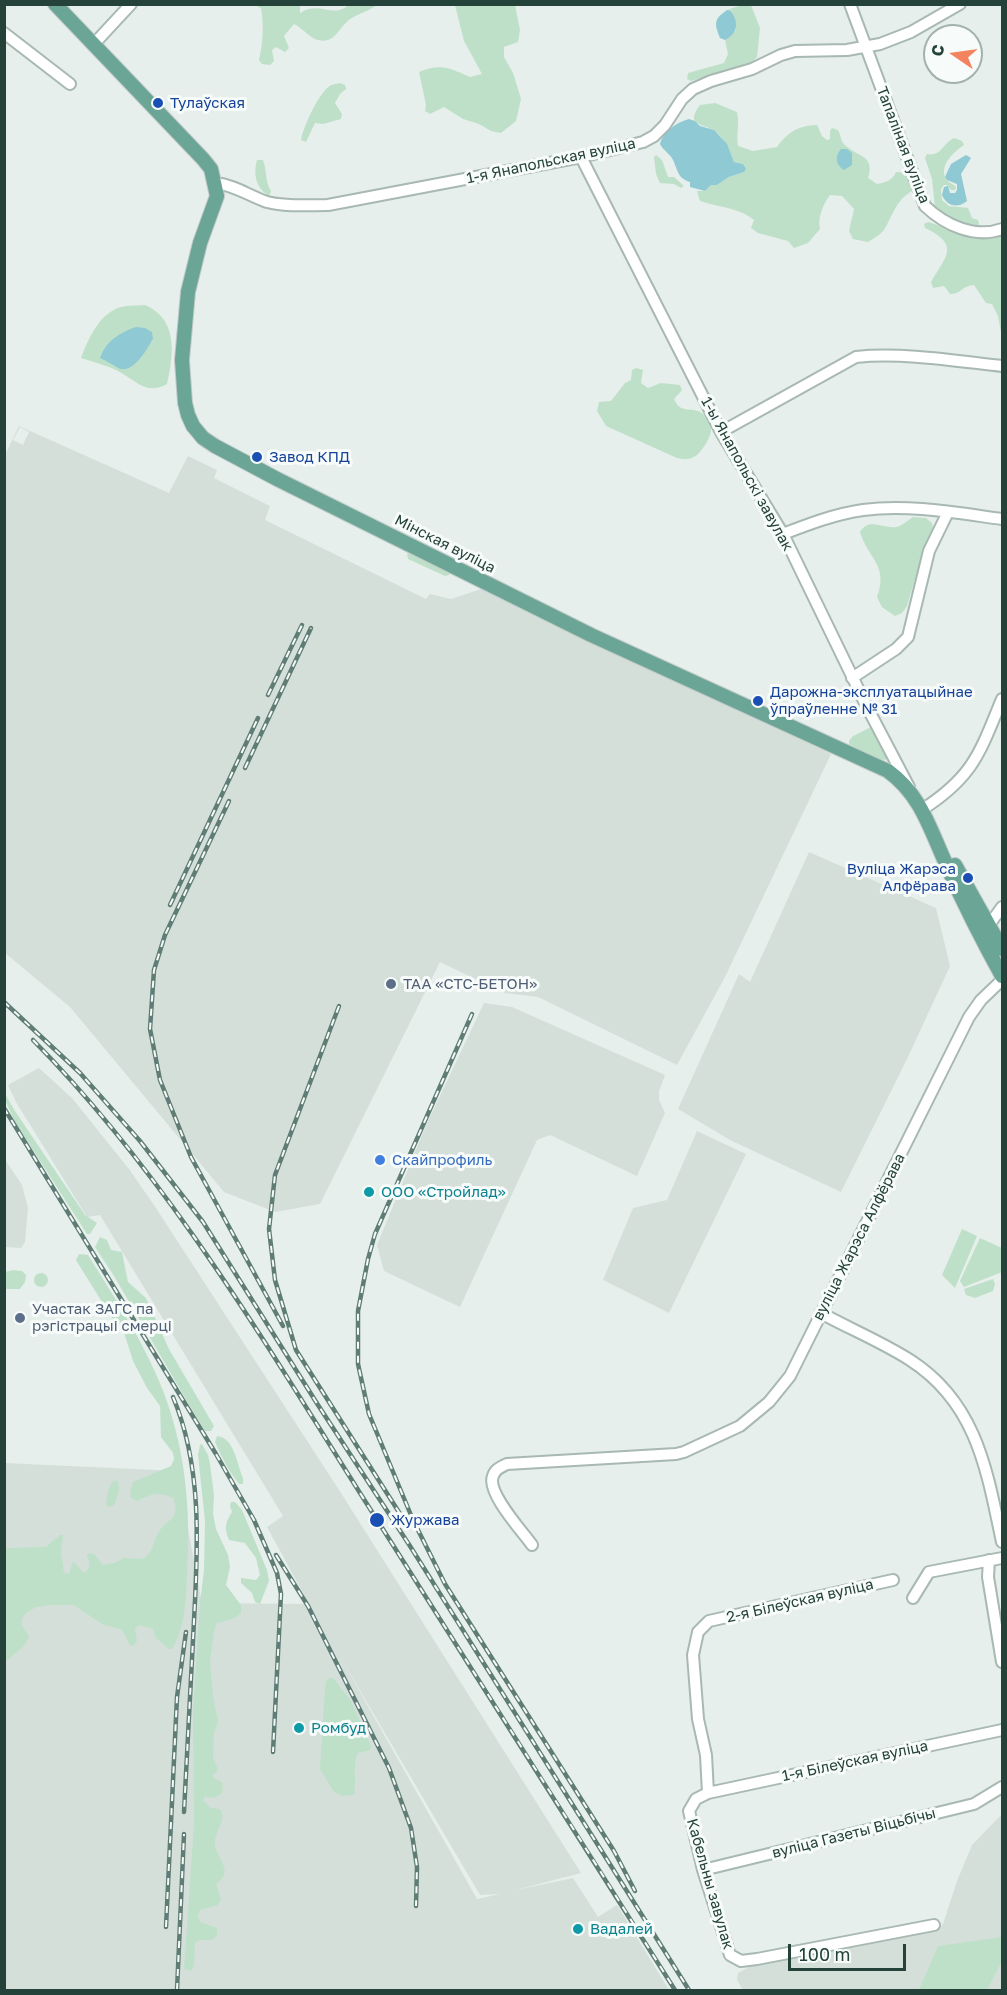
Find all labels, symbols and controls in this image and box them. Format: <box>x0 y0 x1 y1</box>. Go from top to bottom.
north arrow <box>923 24 983 84</box>
text: С <box>926 43 948 58</box>
street label: Тапаліная вуліца <box>872 84 934 206</box>
place label: Тулаўская <box>170 94 245 112</box>
marker: Тулаўская <box>151 96 165 110</box>
street label: 1-я Янапольская вуліца <box>465 134 637 188</box>
street label: 1-ы Янапольскі завулак <box>697 394 797 554</box>
place label: Завод КПД <box>269 448 350 466</box>
marker: Завод КПД <box>250 450 264 464</box>
street label: Мінская вуліца <box>392 511 498 577</box>
place label: Дарожна-эксплуатацыйнае ўпраўленне № 31 <box>770 683 973 718</box>
marker: Дарожна-эксплуатацыйнае ўпраўленне № 31 <box>751 694 765 708</box>
place label: Вуліца Жарэса Алфёрава <box>847 860 956 895</box>
marker: Вуліца Жарэса Алфёрава <box>961 871 975 885</box>
place label: ТАА «СТС-БЕТОН» <box>403 975 537 993</box>
marker: ТАА «СТС-БЕТОН» <box>384 977 398 991</box>
place label: Скайпрофиль <box>392 1151 492 1169</box>
street label: вуліца Жарэса Алфёрава <box>809 1151 909 1323</box>
marker: Скайпрофиль <box>373 1153 387 1167</box>
place label: ООО «Стройлад» <box>381 1183 506 1201</box>
marker: ООО «Стройлад» <box>362 1185 376 1199</box>
place label: Участак ЗАГС па рэгістрацыі смерці <box>32 1300 172 1335</box>
marker: Участак ЗАГС па рэгістрацыі смерці <box>13 1311 27 1325</box>
marker: Журжава <box>368 1511 386 1529</box>
place label: Журжава <box>391 1511 459 1529</box>
street label: 2-я Білеўская вуліца <box>725 1575 875 1627</box>
place label: Ромбуд <box>311 1719 366 1737</box>
marker: Ромбуд <box>292 1721 306 1735</box>
street label: 1-я Білеўская вуліца <box>780 1737 930 1785</box>
street label: вуліца Газеты Віцьбічы <box>770 1804 938 1862</box>
street label: Кабельны завулак <box>683 1816 737 1952</box>
place label: Вадалей <box>590 1920 653 1938</box>
marker: Вадалей <box>571 1922 585 1936</box>
scale bar <box>791 1932 910 1970</box>
text: 100 m <box>799 1943 850 1965</box>

